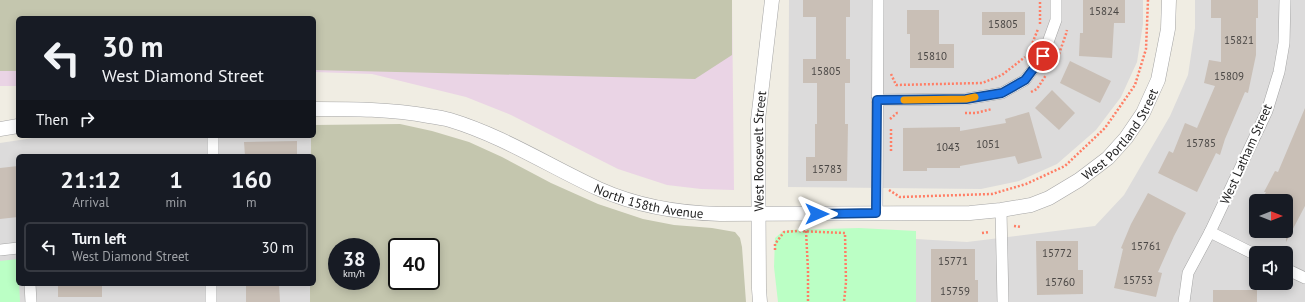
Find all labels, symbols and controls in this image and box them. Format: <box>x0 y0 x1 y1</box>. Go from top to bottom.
house number: 15824 <box>1089 4 1119 18</box>
house number: 15805 <box>988 17 1018 31</box>
text: 30 m <box>102 28 163 65</box>
icon: left <box>36 32 88 84</box>
house number: 15821 <box>1224 33 1254 47</box>
pin <box>1026 39 1060 73</box>
icon: arrive <box>1032 45 1054 67</box>
house number: 15810 <box>917 49 947 63</box>
text: West Diamond Street <box>102 64 264 87</box>
house number: 15805 <box>811 64 841 78</box>
house number: 15809 <box>1214 69 1244 83</box>
street label: West Portland Street <box>1078 85 1162 183</box>
street label: West Roosevelt Street <box>749 89 770 211</box>
street label: West Latham Street <box>1216 101 1276 207</box>
icon: right <box>76 108 98 130</box>
text: Then <box>36 110 68 129</box>
house number: 15785 <box>1186 136 1216 150</box>
house number: 1051 <box>976 137 1000 151</box>
house number: 1043 <box>936 140 960 154</box>
house number: 15783 <box>812 162 842 176</box>
text: 21:12 <box>60 164 121 195</box>
text: 1 <box>169 164 183 195</box>
text: 160 <box>231 164 272 195</box>
street label: North 158th Avenue <box>592 180 704 222</box>
position arrow <box>796 193 838 235</box>
text: Arrival <box>73 194 109 211</box>
text: min <box>165 194 187 211</box>
text: m <box>246 194 257 211</box>
north arrow <box>1249 194 1293 238</box>
map controls <box>1249 194 1293 290</box>
text: Turn left <box>72 229 126 248</box>
icon: left <box>38 236 60 258</box>
text: 30 m <box>261 238 294 257</box>
speed limit sign: 40 <box>388 238 440 290</box>
house number: 15761 <box>1131 239 1161 253</box>
text: 38 <box>343 246 365 272</box>
house number: 15772 <box>1042 246 1072 260</box>
button: sound <box>1249 246 1293 290</box>
text: West Diamond Street <box>72 248 189 265</box>
house number: 15771 <box>938 254 968 268</box>
text: km/h <box>343 267 365 280</box>
house number: 15753 <box>1123 273 1153 287</box>
house number: 15760 <box>1045 275 1075 289</box>
house number: 15759 <box>940 284 970 298</box>

